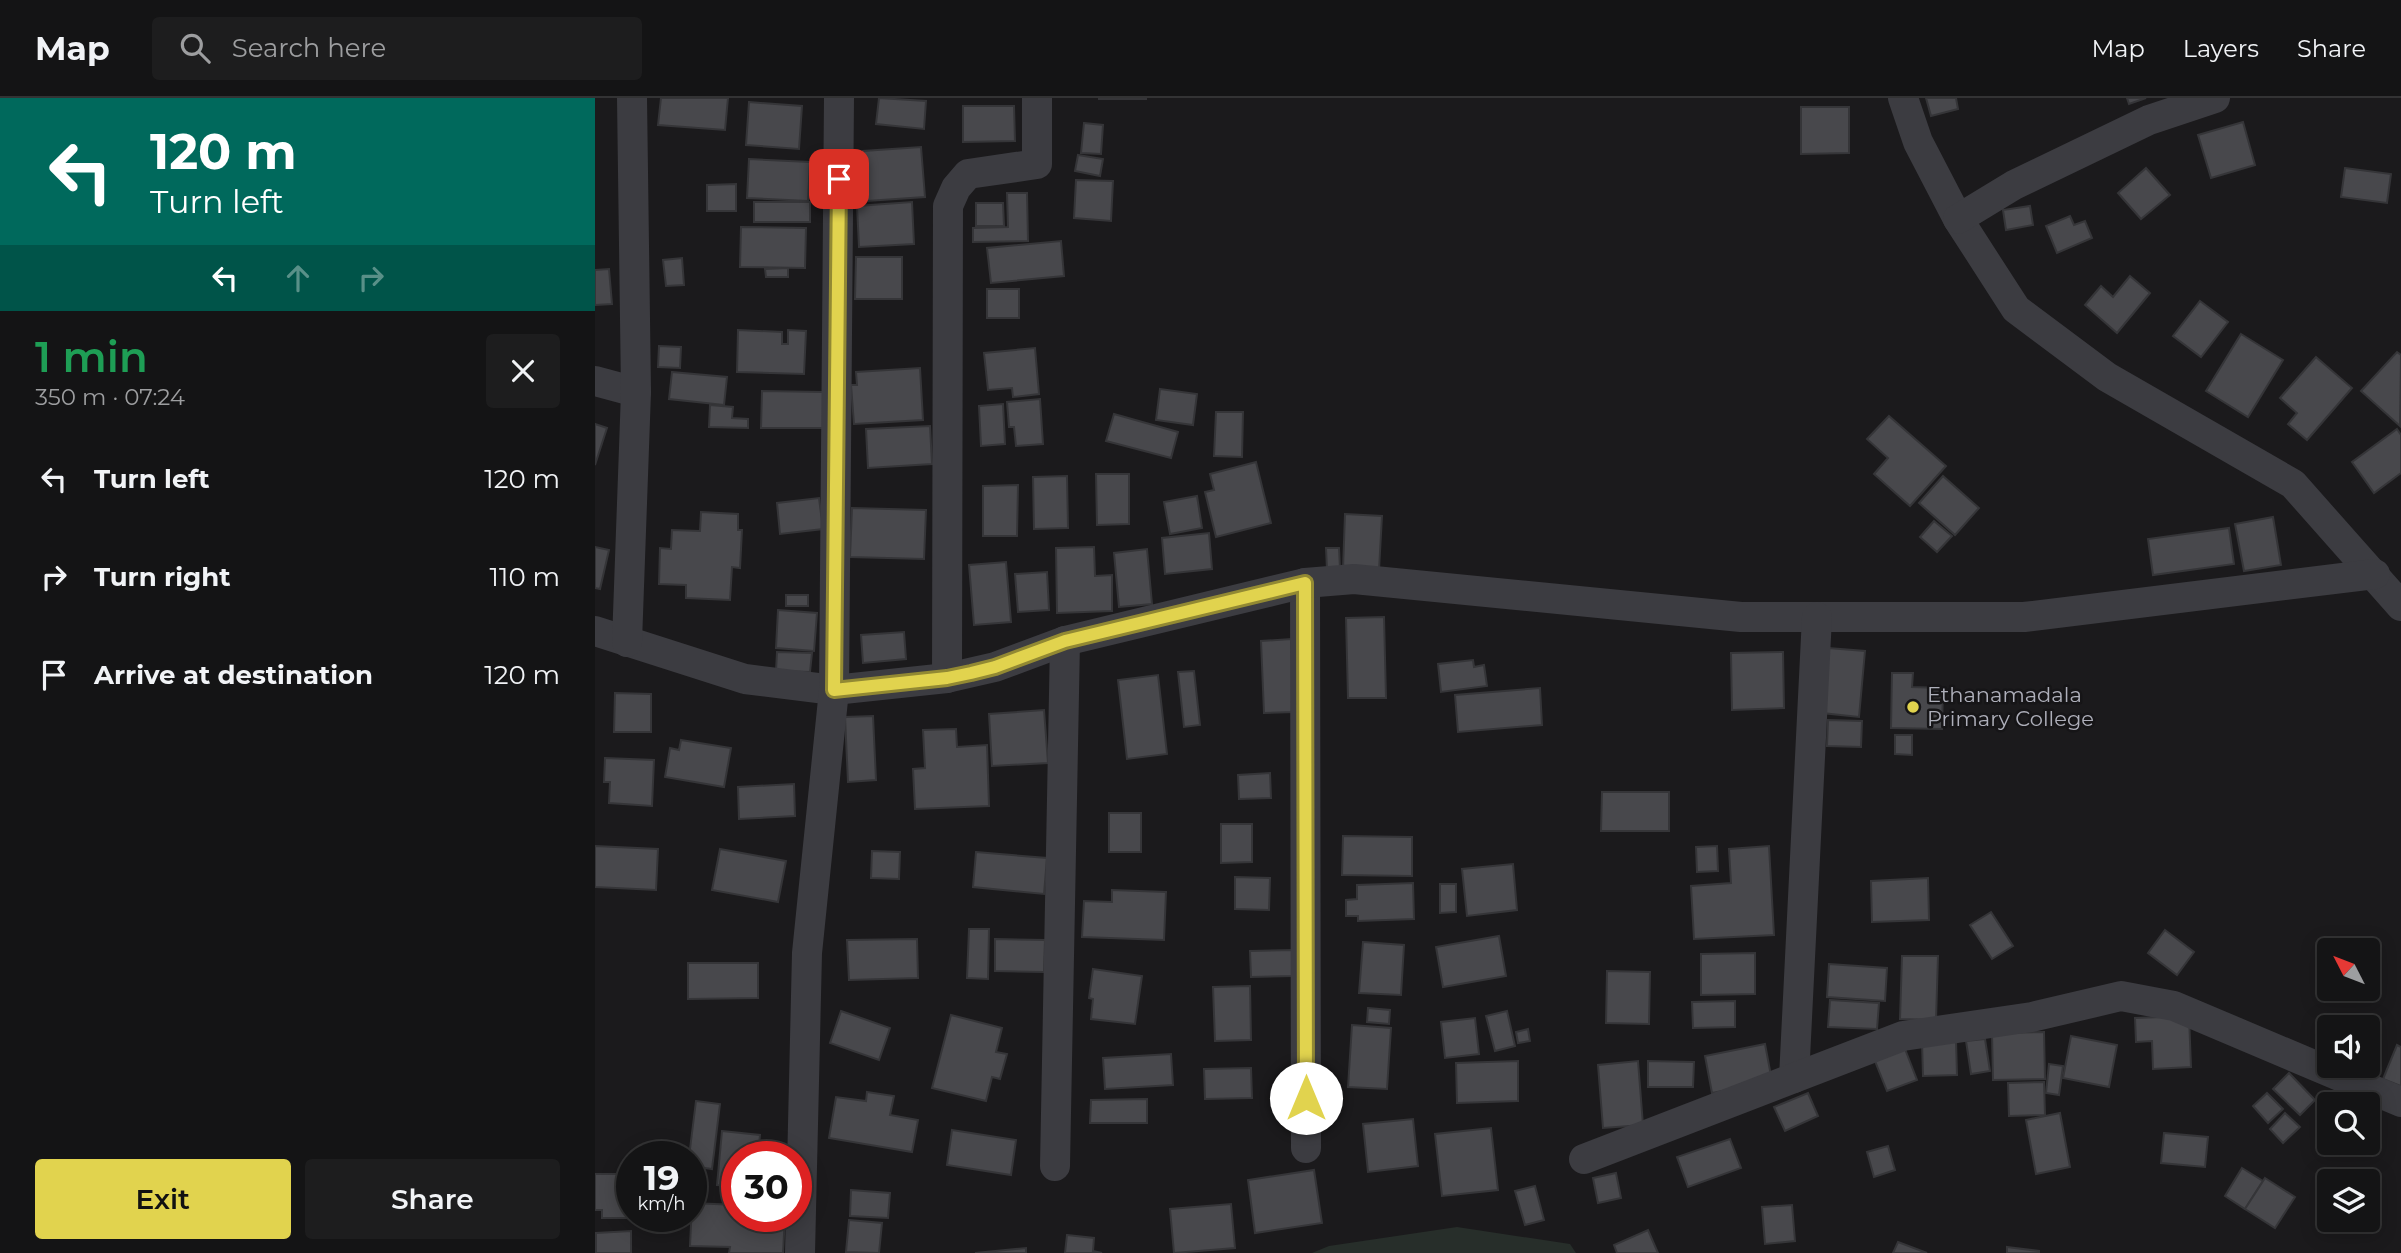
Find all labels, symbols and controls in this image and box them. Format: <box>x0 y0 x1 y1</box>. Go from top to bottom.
search box <box>152 17 642 80</box>
text: Map <box>35 28 110 68</box>
icon: search <box>176 29 214 67</box>
text: Search here <box>232 32 386 64</box>
text: Map <box>2091 34 2145 63</box>
text: Layers <box>2183 34 2259 63</box>
text: Share <box>2297 34 2366 63</box>
text: 120 m <box>150 122 297 181</box>
icon: left <box>35 126 126 217</box>
pin <box>809 149 869 209</box>
icon: arrive <box>820 160 858 198</box>
text: Turn left <box>150 182 284 221</box>
icon: left <box>206 259 244 297</box>
icon: ahead <box>279 259 317 297</box>
icon: right <box>352 259 390 297</box>
text: 1 min <box>35 331 148 383</box>
button: close <box>486 334 560 408</box>
text: 350 m · 07:24 <box>35 383 185 411</box>
icon: left <box>35 460 73 498</box>
text: Turn left <box>94 463 210 495</box>
text: 120 m <box>484 463 560 495</box>
icon: right <box>35 558 73 596</box>
text: Turn right <box>94 561 230 593</box>
text: 110 m <box>490 561 560 593</box>
icon: arrive <box>35 656 73 694</box>
text: Arrive at destination <box>94 659 373 691</box>
text: 120 m <box>484 659 560 691</box>
place label: Ethanamadala Primary College <box>1927 682 2094 731</box>
marker: Ethanamadala Primary College <box>1905 699 1921 715</box>
north arrow <box>2317 938 2380 1001</box>
map controls <box>2317 938 2380 1232</box>
button: sound <box>2317 1015 2380 1078</box>
position arrow <box>1269 1061 1343 1135</box>
button: search <box>2317 1092 2380 1155</box>
speed limit sign: 30 <box>721 1141 812 1232</box>
text: 19 <box>643 1156 680 1199</box>
button: Exit <box>35 1159 291 1239</box>
button: Share <box>305 1159 560 1239</box>
button: layers <box>2317 1169 2380 1232</box>
text: km/h <box>637 1193 686 1215</box>

